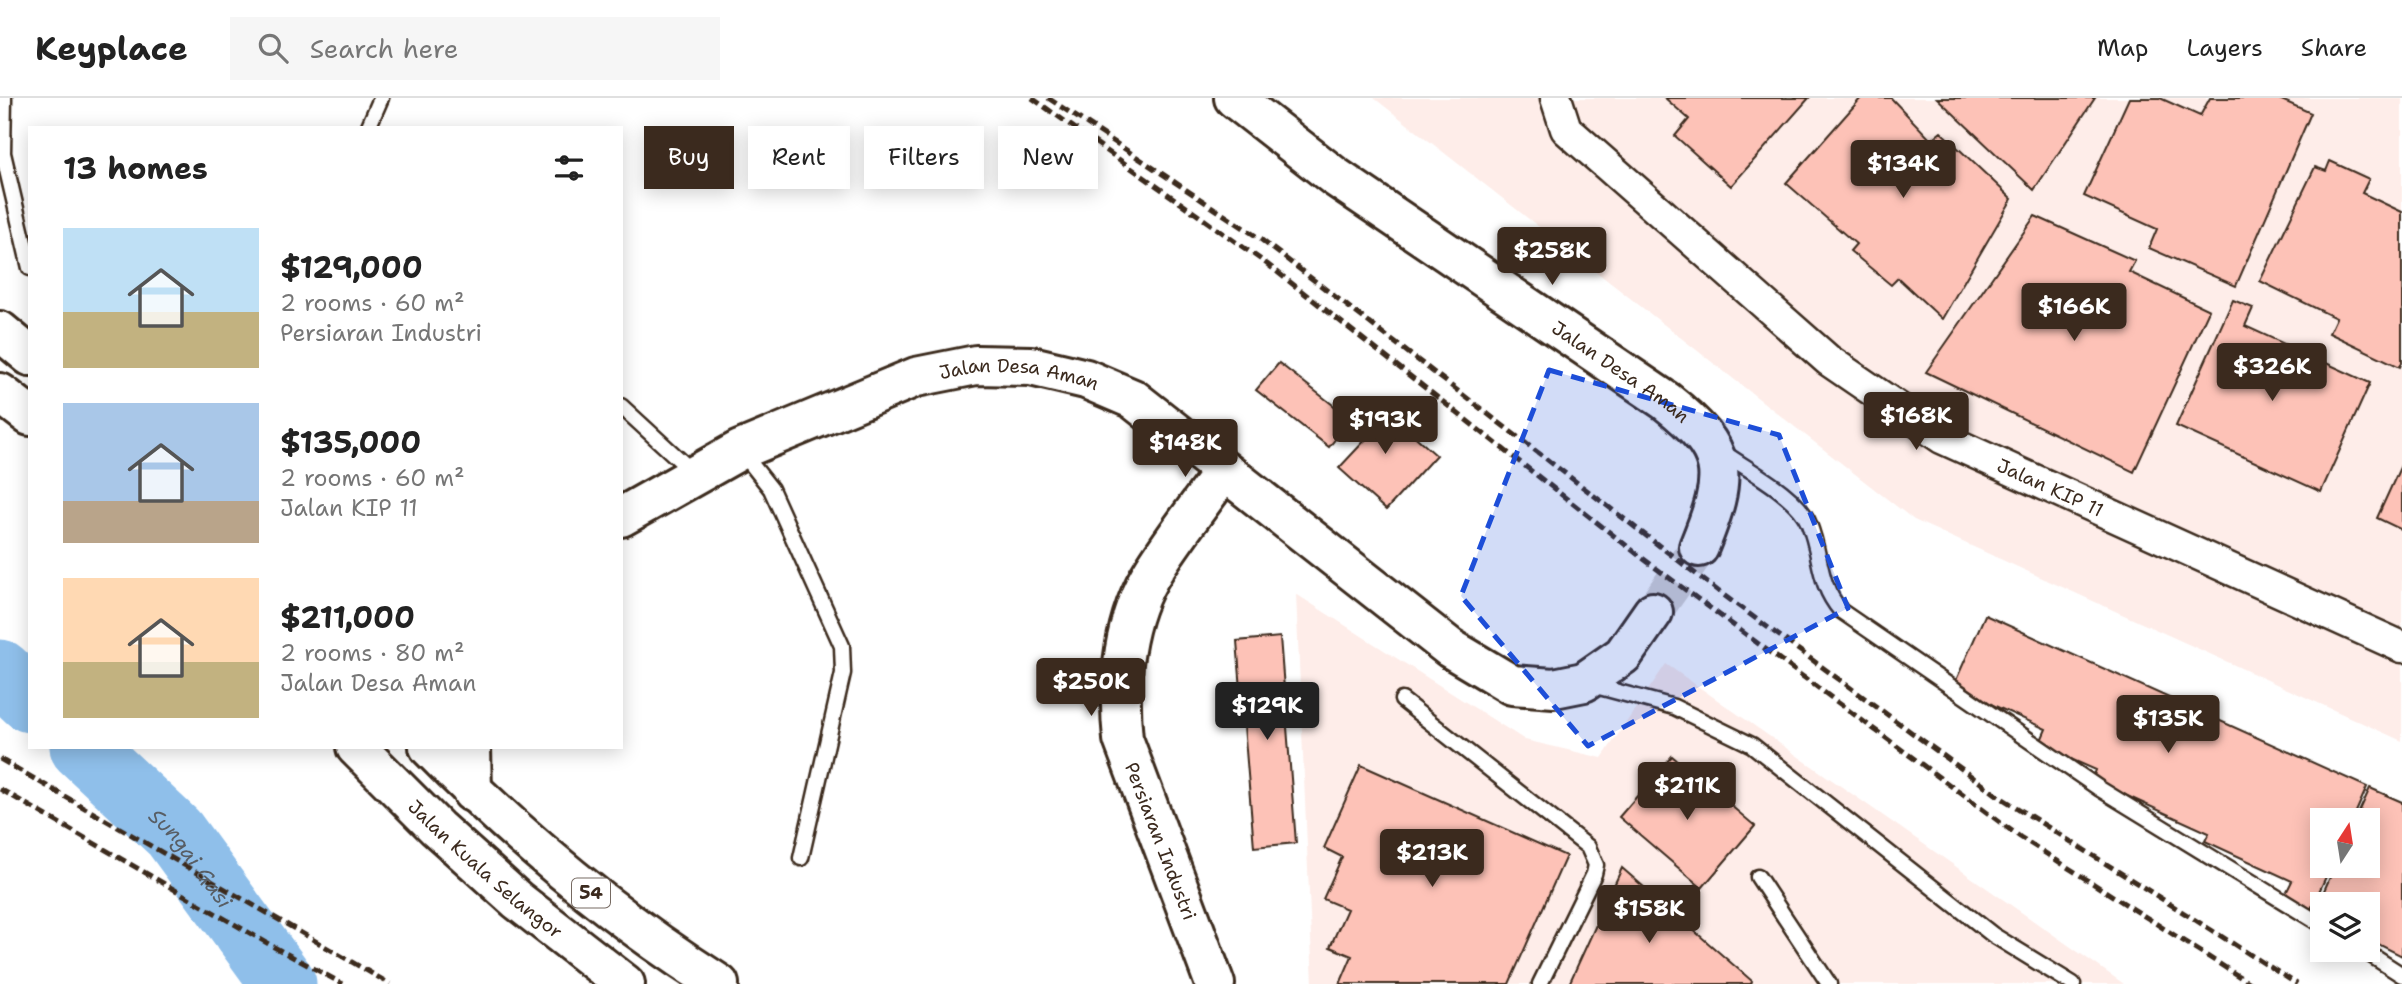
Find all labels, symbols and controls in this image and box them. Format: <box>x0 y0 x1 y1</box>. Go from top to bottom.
search box <box>230 17 720 80</box>
text: Keyplace <box>35 26 188 71</box>
icon: search <box>254 29 292 67</box>
text: Search here <box>310 31 458 66</box>
text: Map <box>2097 32 2148 64</box>
text: Layers <box>2186 32 2263 64</box>
text: Share <box>2301 32 2367 64</box>
chip: Buy <box>644 126 734 189</box>
chip: Rent <box>748 126 850 189</box>
chip: Filters <box>864 126 984 189</box>
chip: New <box>998 126 1098 189</box>
pin: $134K <box>1854 140 1952 200</box>
text: 13 homes <box>63 148 208 189</box>
text: $134K <box>1867 148 1939 178</box>
icon: filters <box>550 149 588 187</box>
pin: $258K <box>1503 228 1601 287</box>
text: $258K <box>1513 235 1591 265</box>
text: $129,000 <box>280 247 423 288</box>
icon: home <box>119 256 203 340</box>
pin: $166K <box>2025 284 2123 343</box>
text: 2 rooms · 60 m² <box>280 288 465 318</box>
text: $166K <box>2038 291 2111 321</box>
street label: Jalan Desa Aman <box>1547 315 1695 428</box>
text: Persiaran Industri <box>280 318 482 348</box>
pin: $326K <box>2223 344 2321 403</box>
text: $326K <box>2233 351 2311 381</box>
street label: Jalan Desa Aman <box>937 353 1103 396</box>
pin: $168K <box>1867 392 1965 452</box>
pin: $193K <box>1336 396 1434 456</box>
text: $168K <box>1880 400 1952 430</box>
text: $193K <box>1349 404 1421 434</box>
pin: $148K <box>1136 420 1234 479</box>
text: $135,000 <box>280 422 421 463</box>
text: $148K <box>1149 427 1221 457</box>
icon: home <box>119 431 203 515</box>
street label: Jalan KIP 11 <box>1993 453 2107 523</box>
text: 2 rooms · 60 m² <box>280 463 465 493</box>
text: Jalan KIP 11 <box>280 493 418 523</box>
text: $211,000 <box>280 597 415 638</box>
icon: home <box>119 606 203 690</box>
text: 2 rooms · 80 m² <box>280 638 465 668</box>
pin: $250K <box>1042 658 1140 718</box>
text: $250K <box>1052 666 1130 696</box>
text: Jalan Desa Aman <box>280 668 476 698</box>
pin: $129K <box>1218 682 1316 742</box>
text: $129K <box>1231 690 1303 720</box>
pin: $135K <box>2119 696 2217 755</box>
text: $135K <box>2133 703 2204 733</box>
street label: Persiaran Industri <box>1119 759 1202 924</box>
pin: $211K <box>1638 762 1736 822</box>
text: $211K <box>1654 770 1720 800</box>
street label: Jalan Kuala Selangor <box>403 794 568 944</box>
water label: Sungai Gasi <box>143 802 239 915</box>
north arrow <box>2310 808 2380 878</box>
map controls <box>2310 808 2380 962</box>
pin: $213K <box>1383 830 1481 889</box>
text: $213K <box>1396 837 1468 867</box>
road number: 54 <box>572 878 610 908</box>
pin: $158K <box>1600 886 1698 945</box>
button: layers <box>2310 892 2380 962</box>
text: $158K <box>1613 893 1685 923</box>

